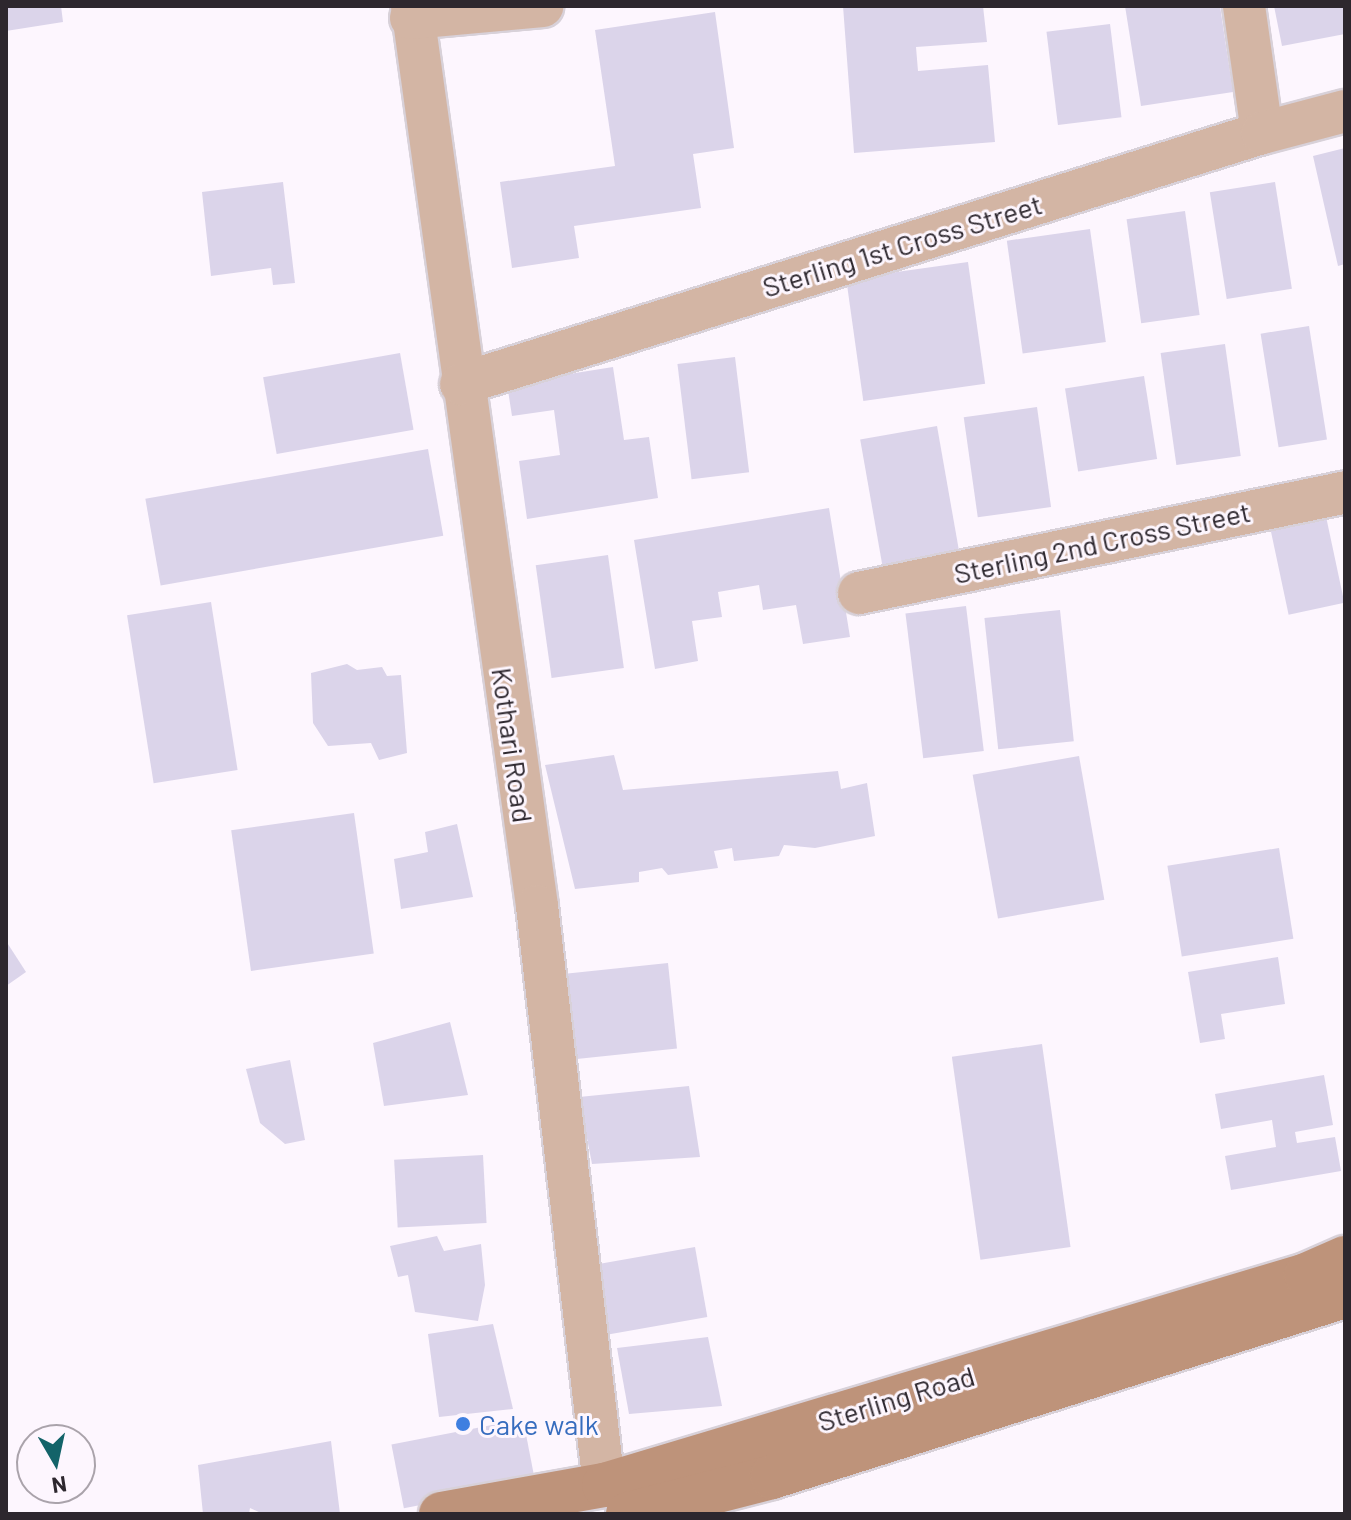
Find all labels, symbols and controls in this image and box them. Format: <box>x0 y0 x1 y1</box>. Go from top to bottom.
street label: Sterling 1st Cross Street <box>758 186 1046 304</box>
street label: Sterling 2nd Cross Street <box>951 494 1253 590</box>
street label: Kothari Road <box>485 665 541 825</box>
street label: Sterling Road <box>813 1358 979 1438</box>
place label: Cake walk <box>479 1407 599 1441</box>
marker: Cake walk <box>454 1415 472 1433</box>
north arrow <box>16 1424 96 1504</box>
text: N <box>50 1472 69 1500</box>

